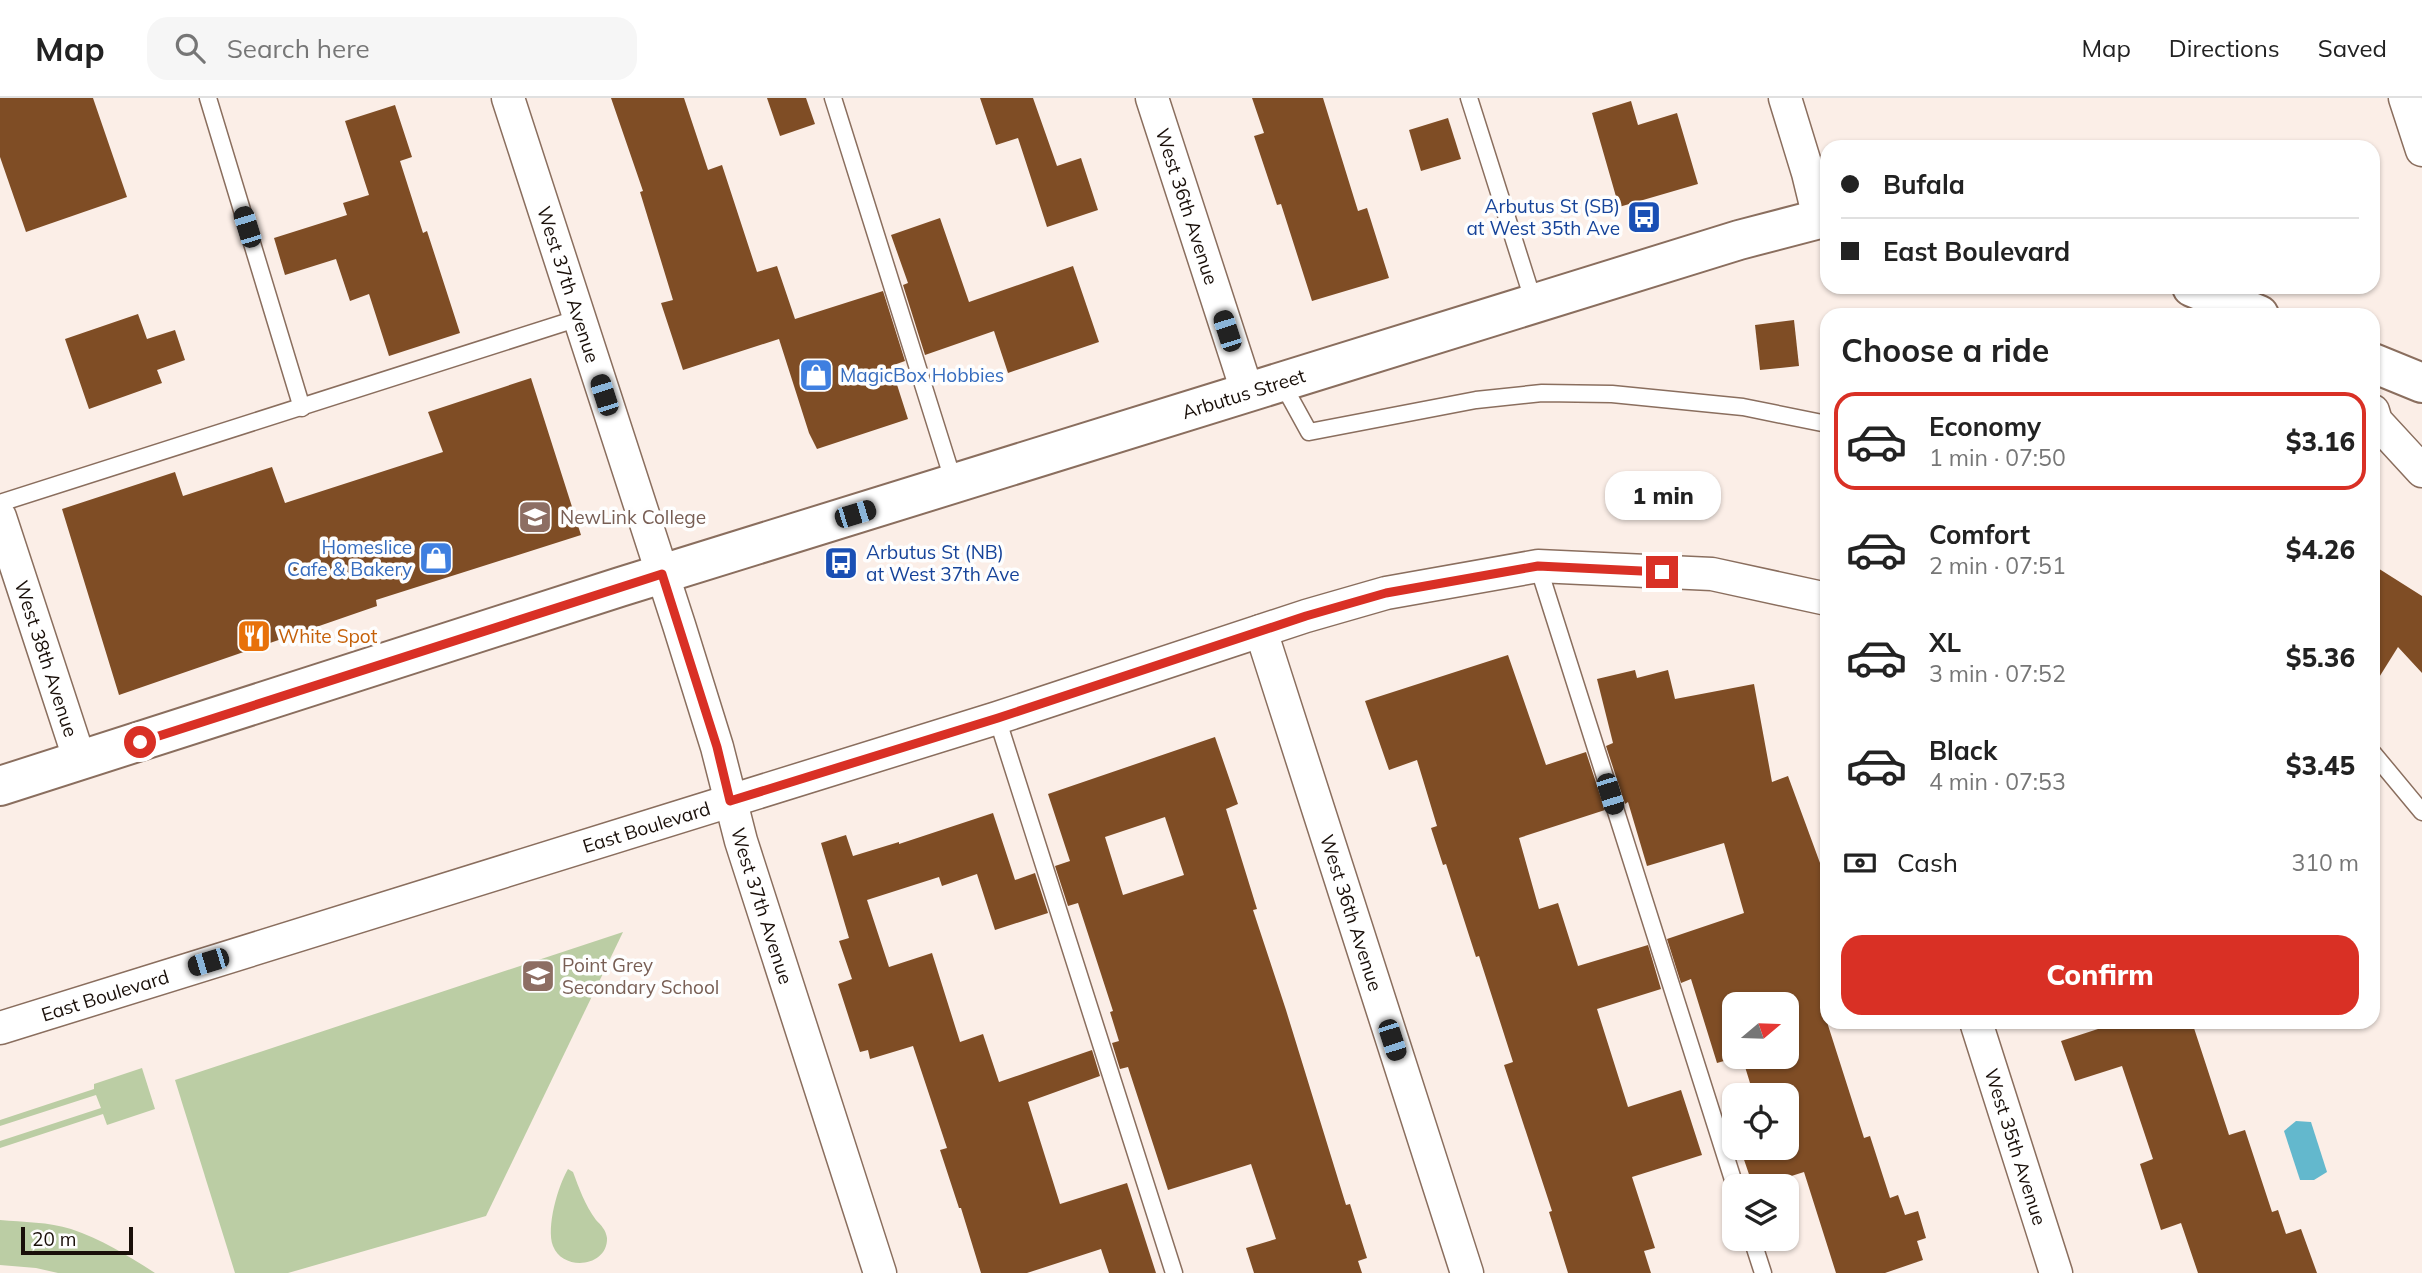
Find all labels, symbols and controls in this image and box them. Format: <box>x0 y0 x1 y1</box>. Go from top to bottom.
search box <box>147 17 637 80</box>
text: Map <box>35 28 105 69</box>
icon: search <box>171 29 209 67</box>
text: Search here <box>227 32 370 65</box>
text: Map <box>2081 33 2131 63</box>
text: Directions <box>2169 33 2280 63</box>
text: Saved <box>2318 33 2387 63</box>
street label: West 36th Avenue <box>1151 125 1224 288</box>
text: Bufala <box>1883 168 1965 201</box>
place label: Arbutus St (SB) at West 35th Ave <box>1466 194 1620 240</box>
bus stop icon: Arbutus St (SB) at West 35th Ave <box>1625 198 1663 236</box>
street label: West 37th Avenue <box>532 203 605 366</box>
car <box>231 204 264 250</box>
text: East Boulevard <box>1883 235 2070 268</box>
car <box>1211 308 1244 354</box>
text: Choose a ride <box>1841 330 2049 370</box>
shop icon: MagicBox Hobbies <box>797 356 835 394</box>
place label: MagicBox Hobbies <box>840 363 1004 387</box>
street label: Arbutus Street <box>1179 363 1309 424</box>
car <box>588 372 621 418</box>
icon: car <box>1845 410 1908 473</box>
text: Economy <box>1929 410 2041 443</box>
text: $3.16 <box>2286 425 2355 458</box>
text: 1 min · 07:50 <box>1929 443 2066 472</box>
callout: 1 min <box>1604 470 1720 519</box>
text: 1 min <box>1632 481 1694 510</box>
school or university icon: NewLink College <box>516 498 554 536</box>
car <box>832 498 879 530</box>
place label: NewLink College <box>560 505 706 529</box>
icon: car <box>1845 518 1908 581</box>
text: Comfort <box>1929 518 2030 551</box>
text: $4.26 <box>2286 533 2355 566</box>
place label: Homeslice Cafe & Bakery <box>287 535 412 581</box>
shop icon: Homeslice Cafe & Bakery <box>417 539 455 577</box>
place label: Arbutus St (NB) at West 37th Ave <box>866 540 1020 586</box>
bus stop icon: Arbutus St (NB) at West 37th Ave <box>822 544 860 582</box>
text: 2 min · 07:51 <box>1929 551 2066 580</box>
route end <box>1646 556 1678 588</box>
street label: West 38th Avenue <box>10 577 83 740</box>
restaurant icon: White Spot <box>235 617 273 655</box>
place label: White Spot <box>278 624 378 648</box>
icon: car <box>1845 626 1908 689</box>
text: XL <box>1929 626 1961 659</box>
text: $5.36 <box>2286 641 2355 674</box>
text: 3 min · 07:52 <box>1929 659 2066 688</box>
route start <box>124 726 156 758</box>
icon: car <box>1845 734 1908 797</box>
text: Black <box>1929 734 1997 767</box>
text: $3.45 <box>2286 749 2355 782</box>
text: 4 min · 07:53 <box>1929 767 2066 796</box>
car <box>1594 771 1627 817</box>
street label: East Boulevard <box>580 796 713 858</box>
street label: West 37th Avenue <box>726 825 798 987</box>
street label: West 36th Avenue <box>1315 832 1388 994</box>
icon: cash <box>1841 844 1879 882</box>
text: Cash <box>1897 846 1958 879</box>
text: 310 m <box>2291 848 2359 877</box>
button: Confirm <box>1841 935 2359 1015</box>
car <box>185 946 232 978</box>
place label: Point Grey Secondary School <box>562 953 719 999</box>
school or university icon: Point Grey Secondary School <box>519 957 557 995</box>
street label: East Boulevard <box>38 964 172 1026</box>
north arrow <box>1722 992 1799 1069</box>
map controls <box>1722 992 1799 1251</box>
car <box>1376 1017 1409 1063</box>
street label: West 35th Avenue <box>1980 1065 2052 1228</box>
button: locate <box>1722 1083 1799 1160</box>
button: layers <box>1722 1174 1799 1251</box>
scale bar <box>21 1224 133 1256</box>
text: 20 m <box>32 1227 76 1251</box>

